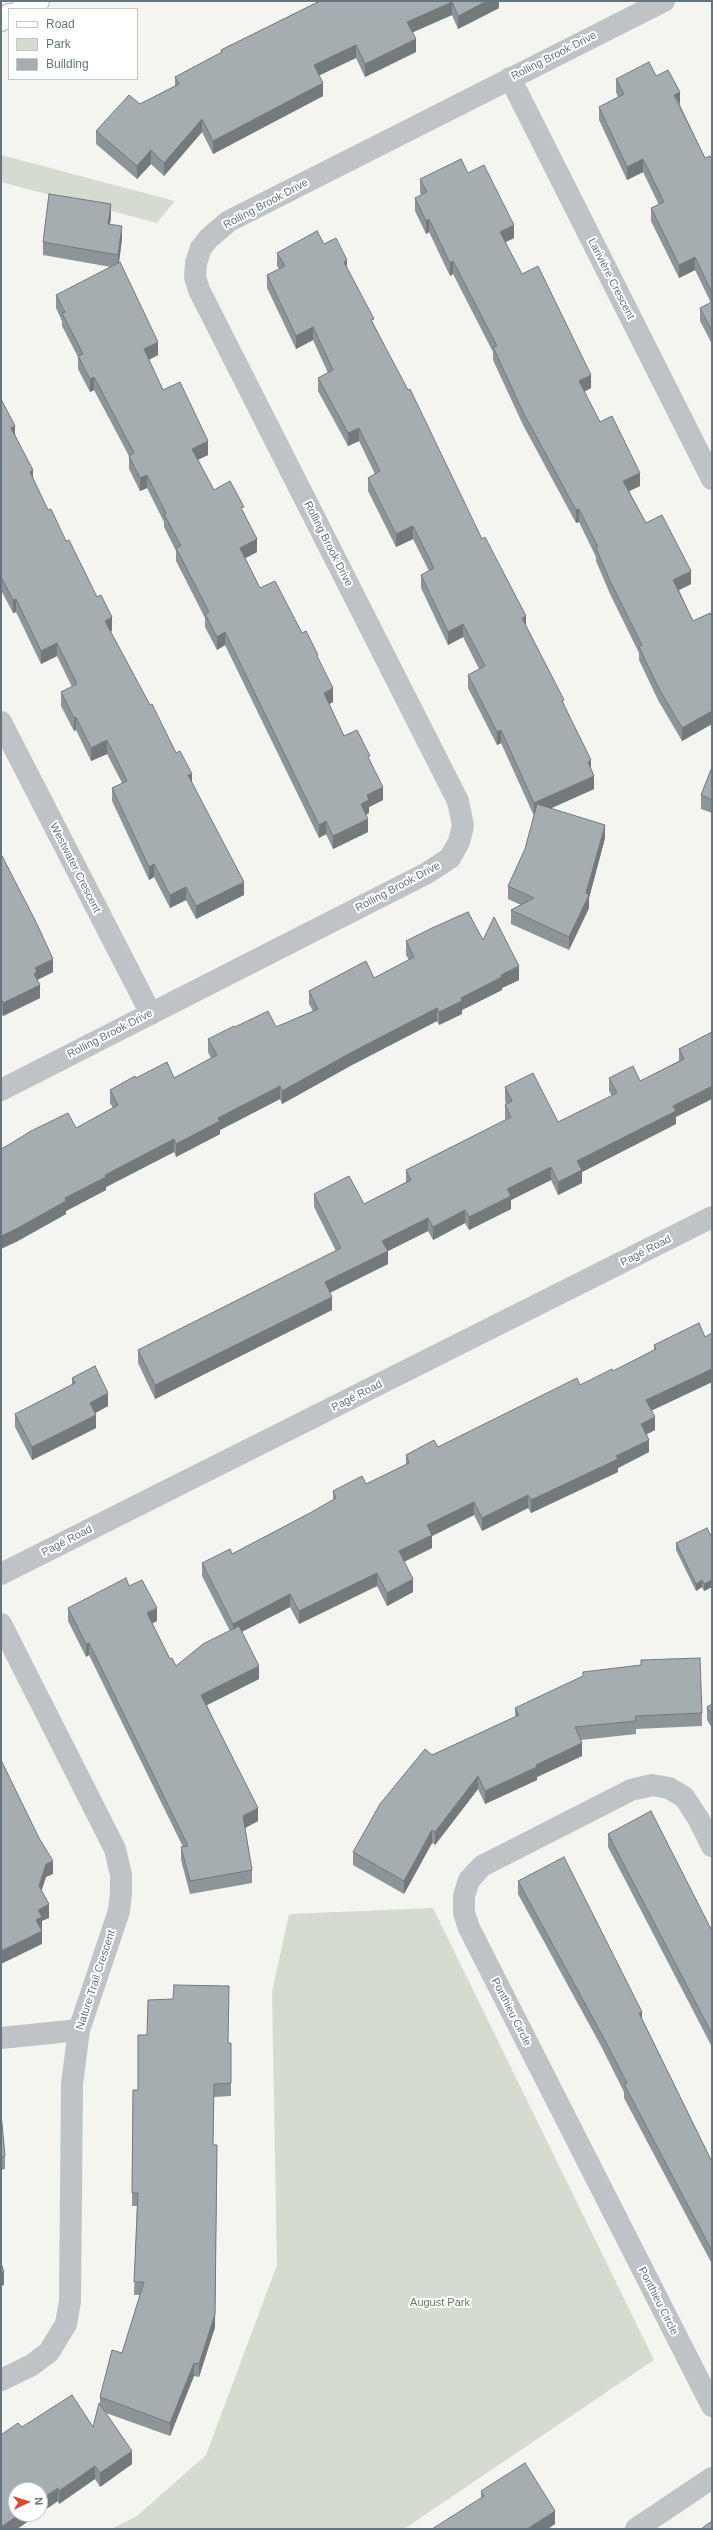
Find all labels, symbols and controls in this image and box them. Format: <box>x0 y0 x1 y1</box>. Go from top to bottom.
legend <box>8 8 138 80</box>
text: Road <box>46 17 75 31</box>
street label: Rolling Brook Drive <box>509 29 599 83</box>
text: Park <box>46 37 71 51</box>
text: Building <box>46 57 89 71</box>
street label: Rolling Brook Drive <box>221 176 311 232</box>
street label: Larivière Crescent <box>585 236 637 322</box>
street label: Rolling Brook Drive <box>301 499 355 589</box>
street label: Westwater Crescent <box>47 821 103 915</box>
street label: Rolling Brook Drive <box>353 859 443 915</box>
street label: Rolling Brook Drive <box>65 1007 155 1061</box>
street label: Pagé Road <box>618 1233 674 1269</box>
street label: Pagé Road <box>329 1378 385 1414</box>
street label: Pagé Road <box>39 1523 95 1559</box>
street label: Nature Trail Crescent <box>74 1928 118 2032</box>
street label: Ponthieu Circle <box>488 1976 534 2048</box>
street label: Ponthieu Circle <box>635 2265 681 2337</box>
park label: August Park <box>410 2296 470 2310</box>
north arrow <box>8 2482 48 2522</box>
text: N <box>33 2497 45 2506</box>

